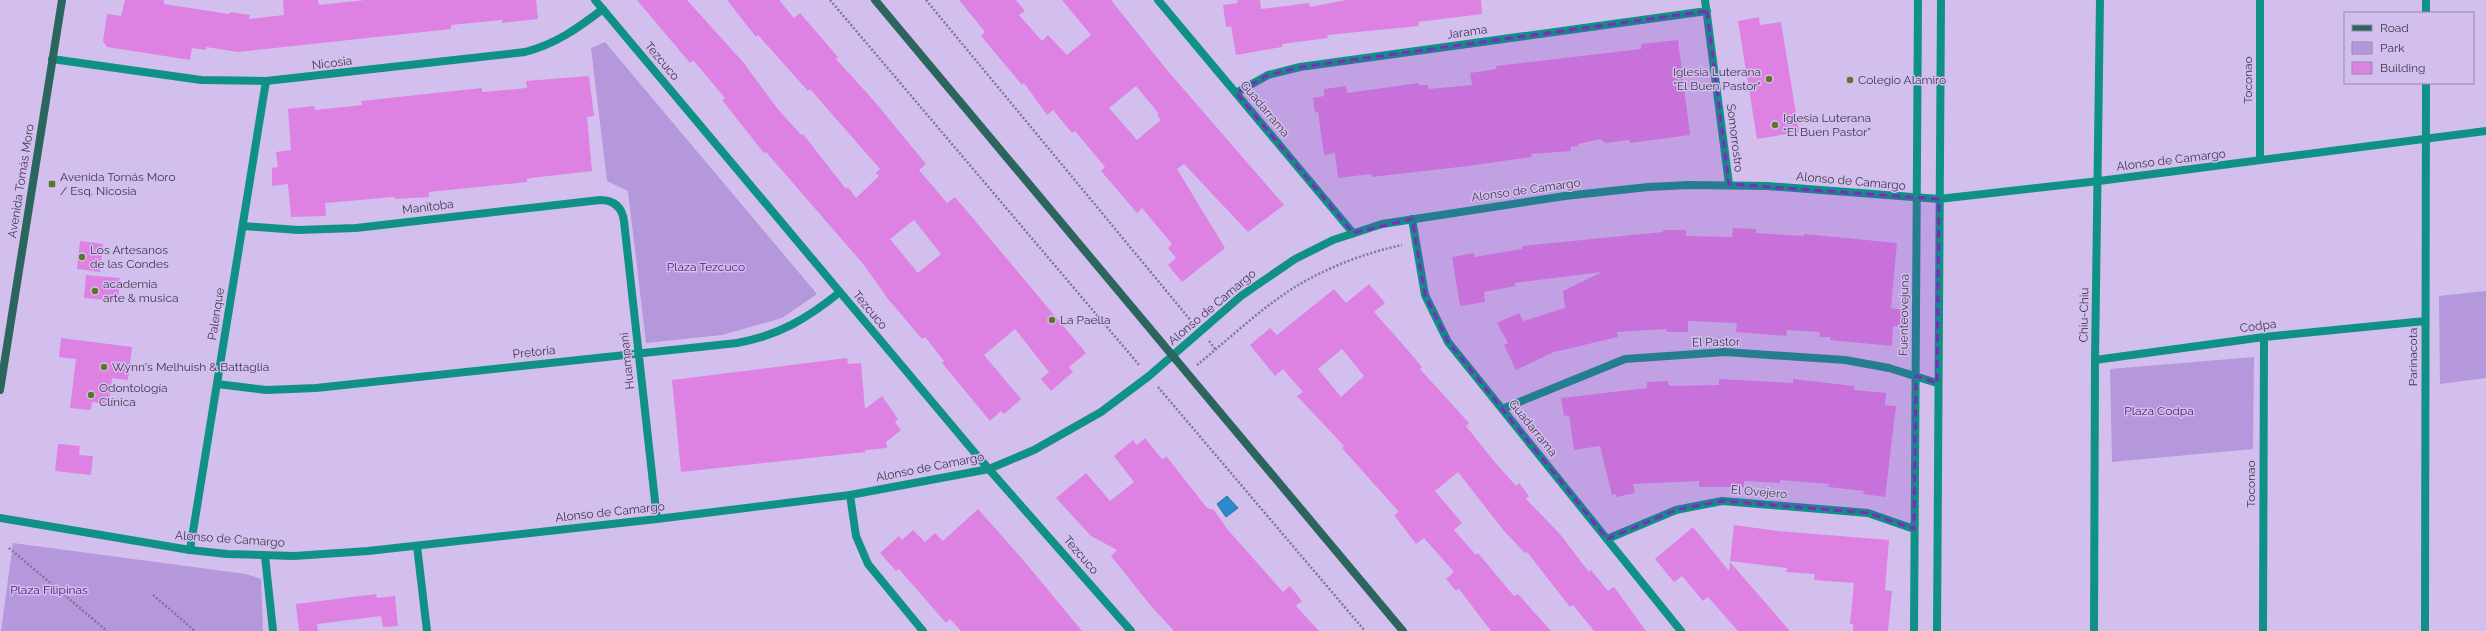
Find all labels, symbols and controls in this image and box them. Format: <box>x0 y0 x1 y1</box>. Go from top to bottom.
legend <box>2344 12 2474 84</box>
text: Road <box>2380 21 2409 35</box>
street label: Jarama <box>1446 22 1488 42</box>
street label: Tezcuco <box>642 39 682 83</box>
text: Park <box>2380 41 2405 55</box>
street label: Nicosia <box>311 54 353 72</box>
street label: Toconao <box>2241 56 2255 104</box>
text: Building <box>2380 61 2426 75</box>
place label: Iglesia Luterana "El Buen Pastor" <box>1673 65 1761 93</box>
place label: Colegio Alamiro <box>1858 73 1946 87</box>
marker: Iglesia Luterana "El Buen Pastor" <box>1764 74 1774 84</box>
marker: Colegio Alamiro <box>1845 75 1855 85</box>
street label: Guadarrama <box>1238 78 1292 140</box>
street label: Somorrostro <box>1724 103 1746 173</box>
place label: Iglesia Luterana “El Buen Pastor” <box>1783 111 1871 139</box>
marker: Iglesia Luterana “El Buen Pastor” <box>1770 120 1780 130</box>
street label: Avenida Tomás Moro <box>5 123 37 239</box>
street label: Alonso de Camargo <box>2116 146 2226 174</box>
street label: Alonso de Camargo <box>1796 169 1906 193</box>
place label: Avenida Tomás Moro / Esq. Nicosia <box>60 170 176 198</box>
street label: Alonso de Camargo <box>1471 175 1581 205</box>
marker: Avenida Tomás Moro / Esq. Nicosia <box>47 179 57 189</box>
street label: Manitoba <box>402 197 454 217</box>
place label: Los Artesanos de las Condes <box>90 243 169 271</box>
marker: Los Artesanos de las Condes <box>77 252 87 262</box>
park label: Plaza Tezcuco <box>667 260 745 274</box>
street label: Alonso de Camargo <box>1165 266 1259 348</box>
street label: Fuenteovejuna <box>1896 274 1912 356</box>
place label: academia arte & musica <box>103 277 179 305</box>
marker: academia arte & musica <box>90 286 100 296</box>
street label: Palenque <box>205 287 227 341</box>
street label: Chiu-Chiu <box>2077 287 2091 343</box>
street label: Tezcuco <box>850 288 890 332</box>
place label: La Paella <box>1060 313 1111 327</box>
marker: La Paella <box>1047 315 1057 325</box>
street label: Codpa <box>2239 317 2277 335</box>
street label: Parinacota <box>2406 328 2420 386</box>
street label: Huampani <box>617 332 637 390</box>
street label: El Pastor <box>1692 335 1741 349</box>
street label: Pretoria <box>512 343 556 361</box>
place label: Wynn's Melhuish & Battaglia <box>112 360 269 374</box>
marker: Wynn's Melhuish & Battaglia <box>99 362 109 372</box>
place label: Odontología Clínica <box>99 381 168 409</box>
marker: Odontología Clínica <box>86 390 96 400</box>
street label: Guadarrama <box>1506 397 1560 459</box>
park label: Plaza Codpa <box>2124 404 2194 418</box>
street label: Alonso de Camargo <box>875 450 985 484</box>
street label: Toconao <box>2244 460 2258 508</box>
street label: El Ovejero <box>1730 483 1788 501</box>
street label: Alonso de Camargo <box>555 499 665 525</box>
street label: Alonso de Camargo <box>175 528 285 550</box>
street label: Tezcuco <box>1061 533 1101 577</box>
park label: Plaza Filipinas <box>10 583 88 597</box>

